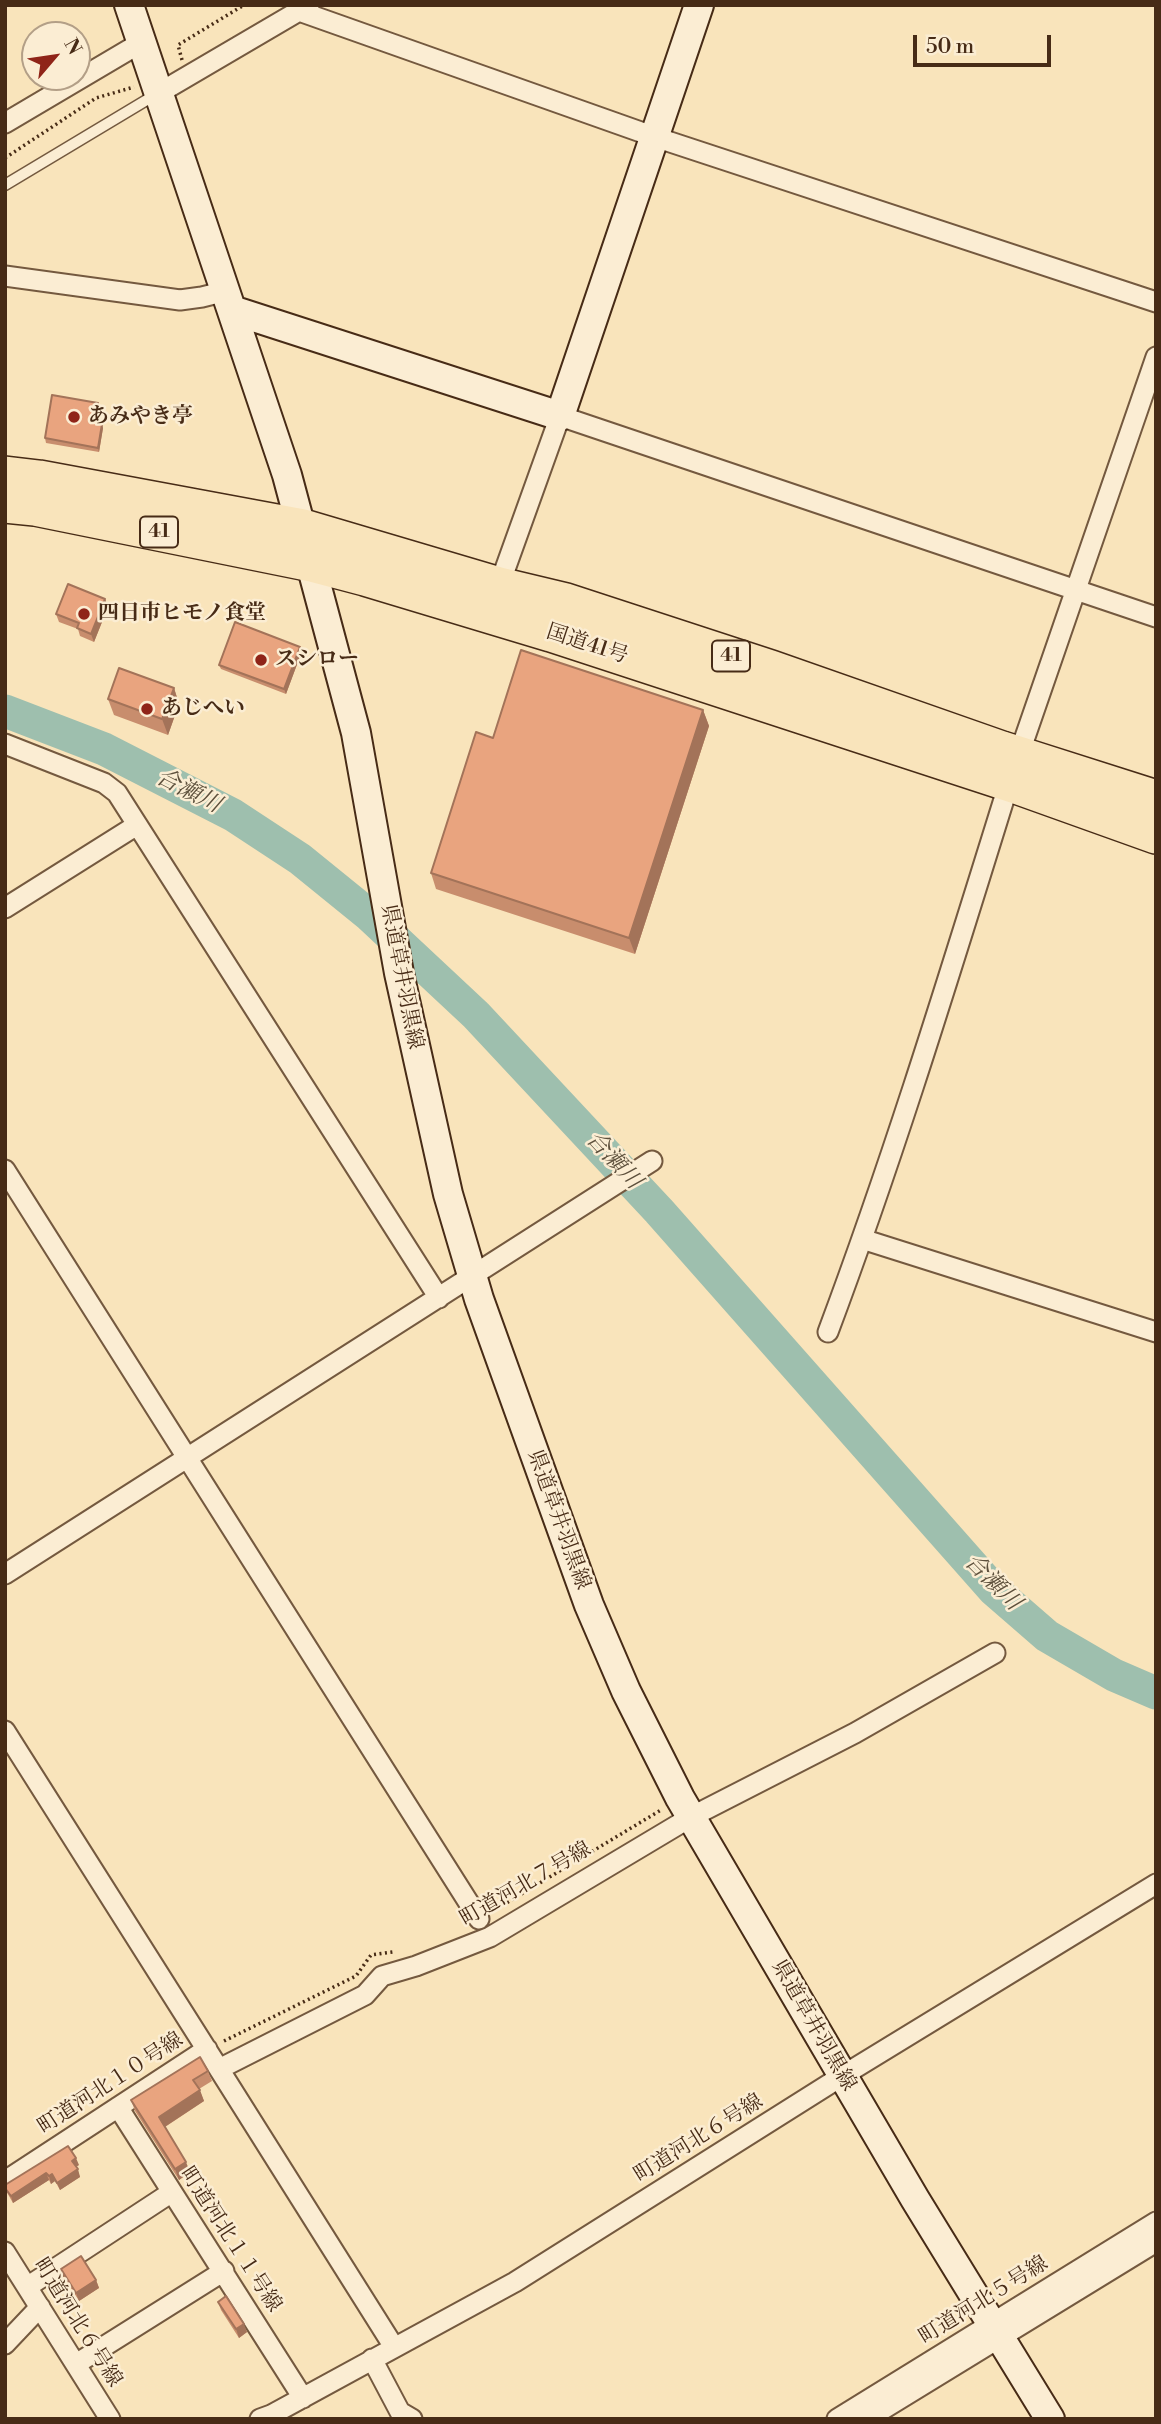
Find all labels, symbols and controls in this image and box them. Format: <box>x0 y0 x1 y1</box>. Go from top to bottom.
north arrow <box>21 21 91 91</box>
scale bar <box>916 21 1054 65</box>
text: N <box>58 34 87 59</box>
text: 50 m <box>926 34 974 60</box>
place label: あみやき亭 <box>88 404 193 430</box>
marker: あみやき亭 <box>66 409 82 425</box>
road number: 41 <box>140 516 178 548</box>
place label: 四日市ヒモノ食堂 <box>98 601 266 627</box>
marker: 四日市ヒモノ食堂 <box>76 606 92 622</box>
street label: 国道41号 <box>543 620 631 670</box>
road number: 41 <box>712 640 750 671</box>
place label: スシロー <box>275 647 359 673</box>
marker: スシロー <box>253 652 269 668</box>
place label: あじへい <box>161 696 245 722</box>
marker: あじへい <box>139 701 155 717</box>
water label: 合瀬川 <box>151 764 225 820</box>
street label: 県道草井羽黒線 <box>375 902 427 1052</box>
water label: 合瀬川 <box>579 1126 647 1196</box>
street label: 県道草井羽黒線 <box>521 1447 595 1593</box>
water label: 合瀬川 <box>958 1549 1026 1617</box>
street label: 町道河北７号線 <box>456 1837 596 1933</box>
street label: 県道草井羽黒線 <box>765 1956 861 2096</box>
street label: 町道河北１０号線 <box>34 2028 188 2140</box>
street label: 町道河北６号線 <box>630 2089 768 2189</box>
street label: 町道河北１１号線 <box>174 2163 286 2317</box>
street label: 町道河北５号線 <box>915 2251 1053 2351</box>
street label: 町道河北６号線 <box>27 2254 127 2392</box>

